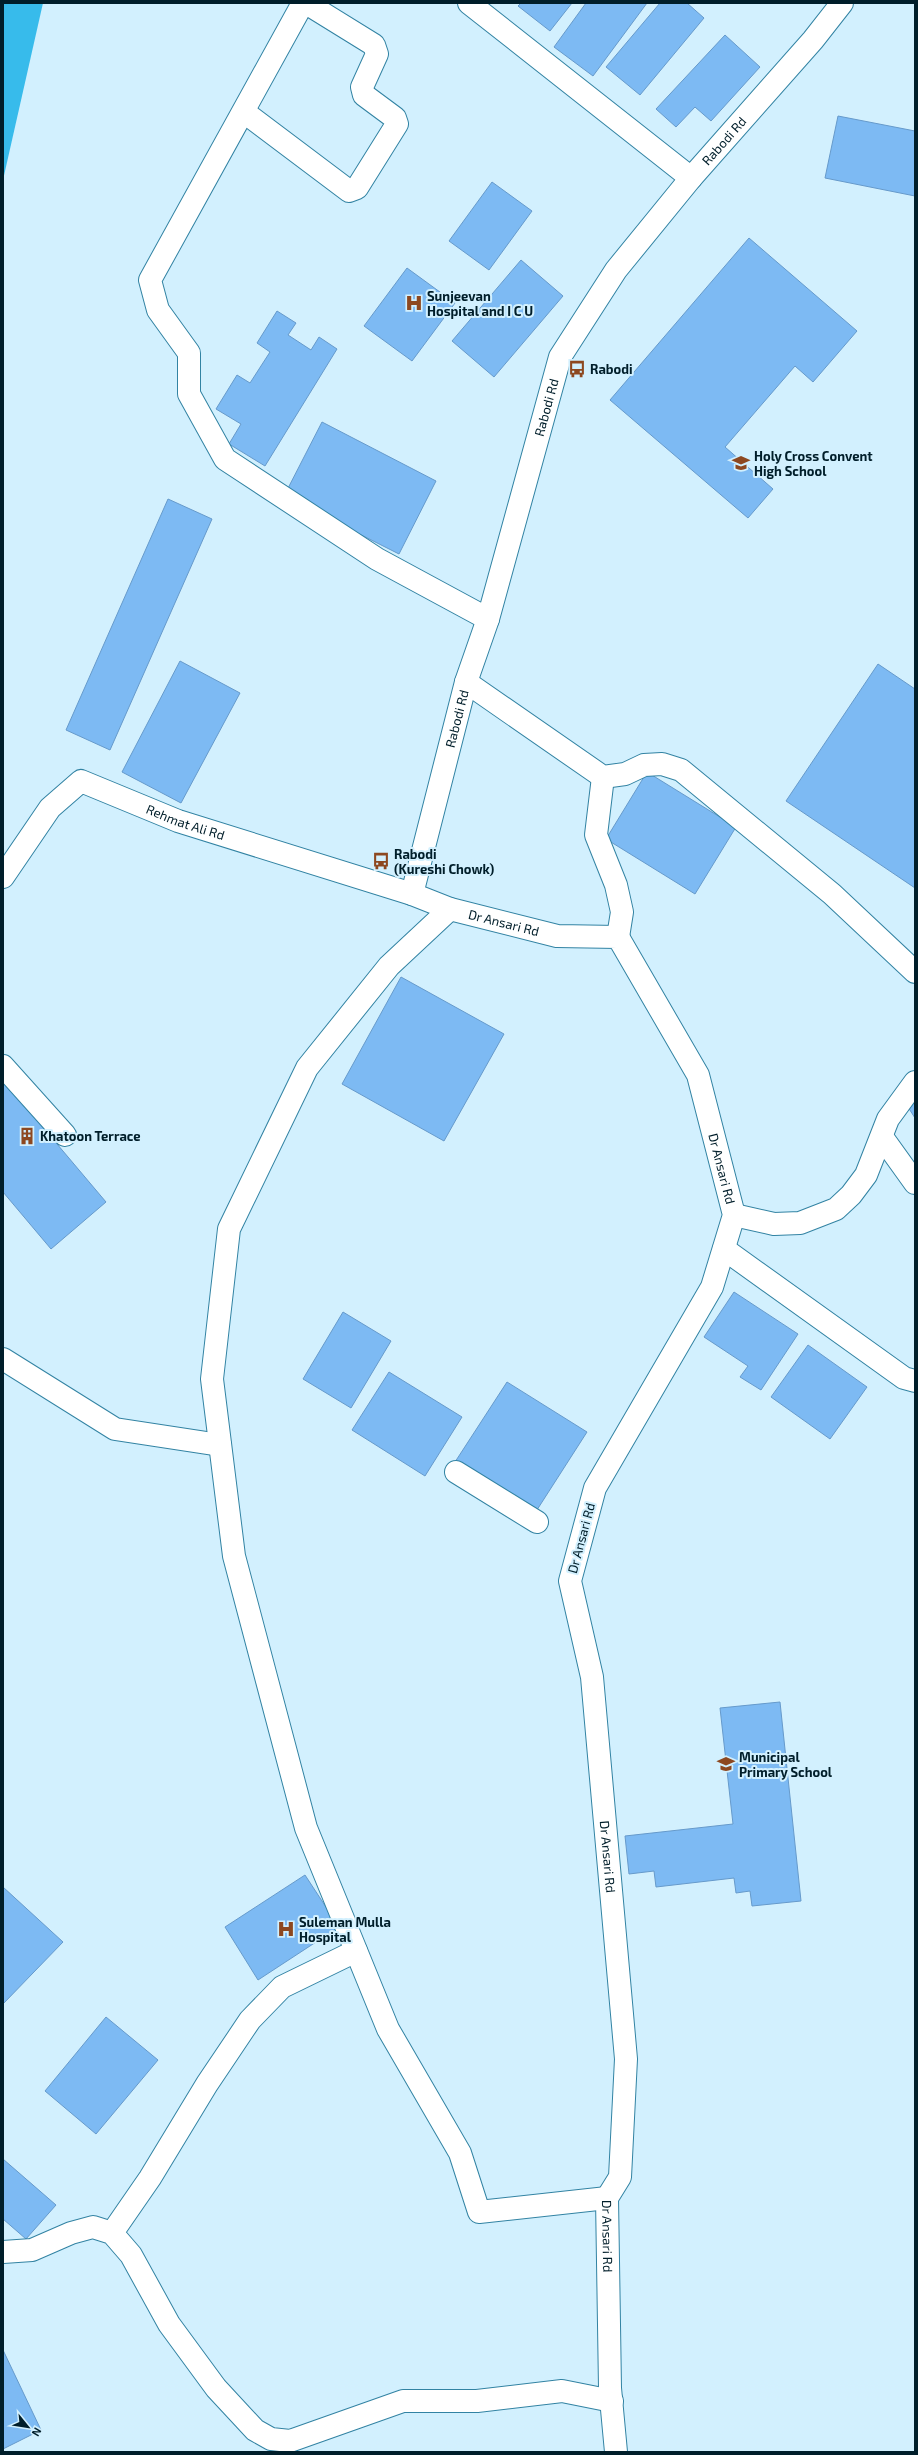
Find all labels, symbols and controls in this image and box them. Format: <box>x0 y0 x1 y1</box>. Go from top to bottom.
street label: Rabodi Rd <box>698 113 749 168</box>
place label: Sunjeevan Hospital and I C U <box>427 288 533 319</box>
hospital icon: Sunjeevan Hospital and I C U <box>404 293 424 313</box>
bus stop icon: Rabodi <box>567 359 587 379</box>
place label: Rabodi <box>590 361 633 377</box>
street label: Rabodi Rd <box>531 377 562 438</box>
place label: Holy Cross Convent High School <box>754 448 873 479</box>
school or university icon: Holy Cross Convent High School <box>731 453 751 473</box>
street label: Rabodi Rd <box>442 688 472 749</box>
street label: Rehmat Ali Rd <box>144 801 227 843</box>
place label: Rabodi (Kureshi Chowk) <box>394 846 495 877</box>
bus stop icon: Rabodi (Kureshi Chowk) <box>371 851 391 871</box>
street label: Dr Ansari Rd <box>467 906 541 939</box>
building icon: Khatoon Terrace <box>17 1126 37 1146</box>
place label: Khatoon Terrace <box>40 1128 141 1144</box>
street label: Dr Ansari Rd <box>705 1132 739 1206</box>
street label: Dr Ansari Rd <box>564 1501 598 1575</box>
place label: Municipal Primary School <box>739 1749 833 1780</box>
school or university icon: Municipal Primary School <box>716 1754 736 1774</box>
street label: Dr Ansari Rd <box>597 1820 619 1894</box>
place label: Suleman Mulla Hospital <box>299 1914 391 1945</box>
hospital icon: Suleman Mulla Hospital <box>276 1919 296 1939</box>
street label: Dr Ansari Rd <box>599 2200 616 2272</box>
north arrow <box>8 2407 48 2447</box>
text: N <box>29 2426 45 2439</box>

